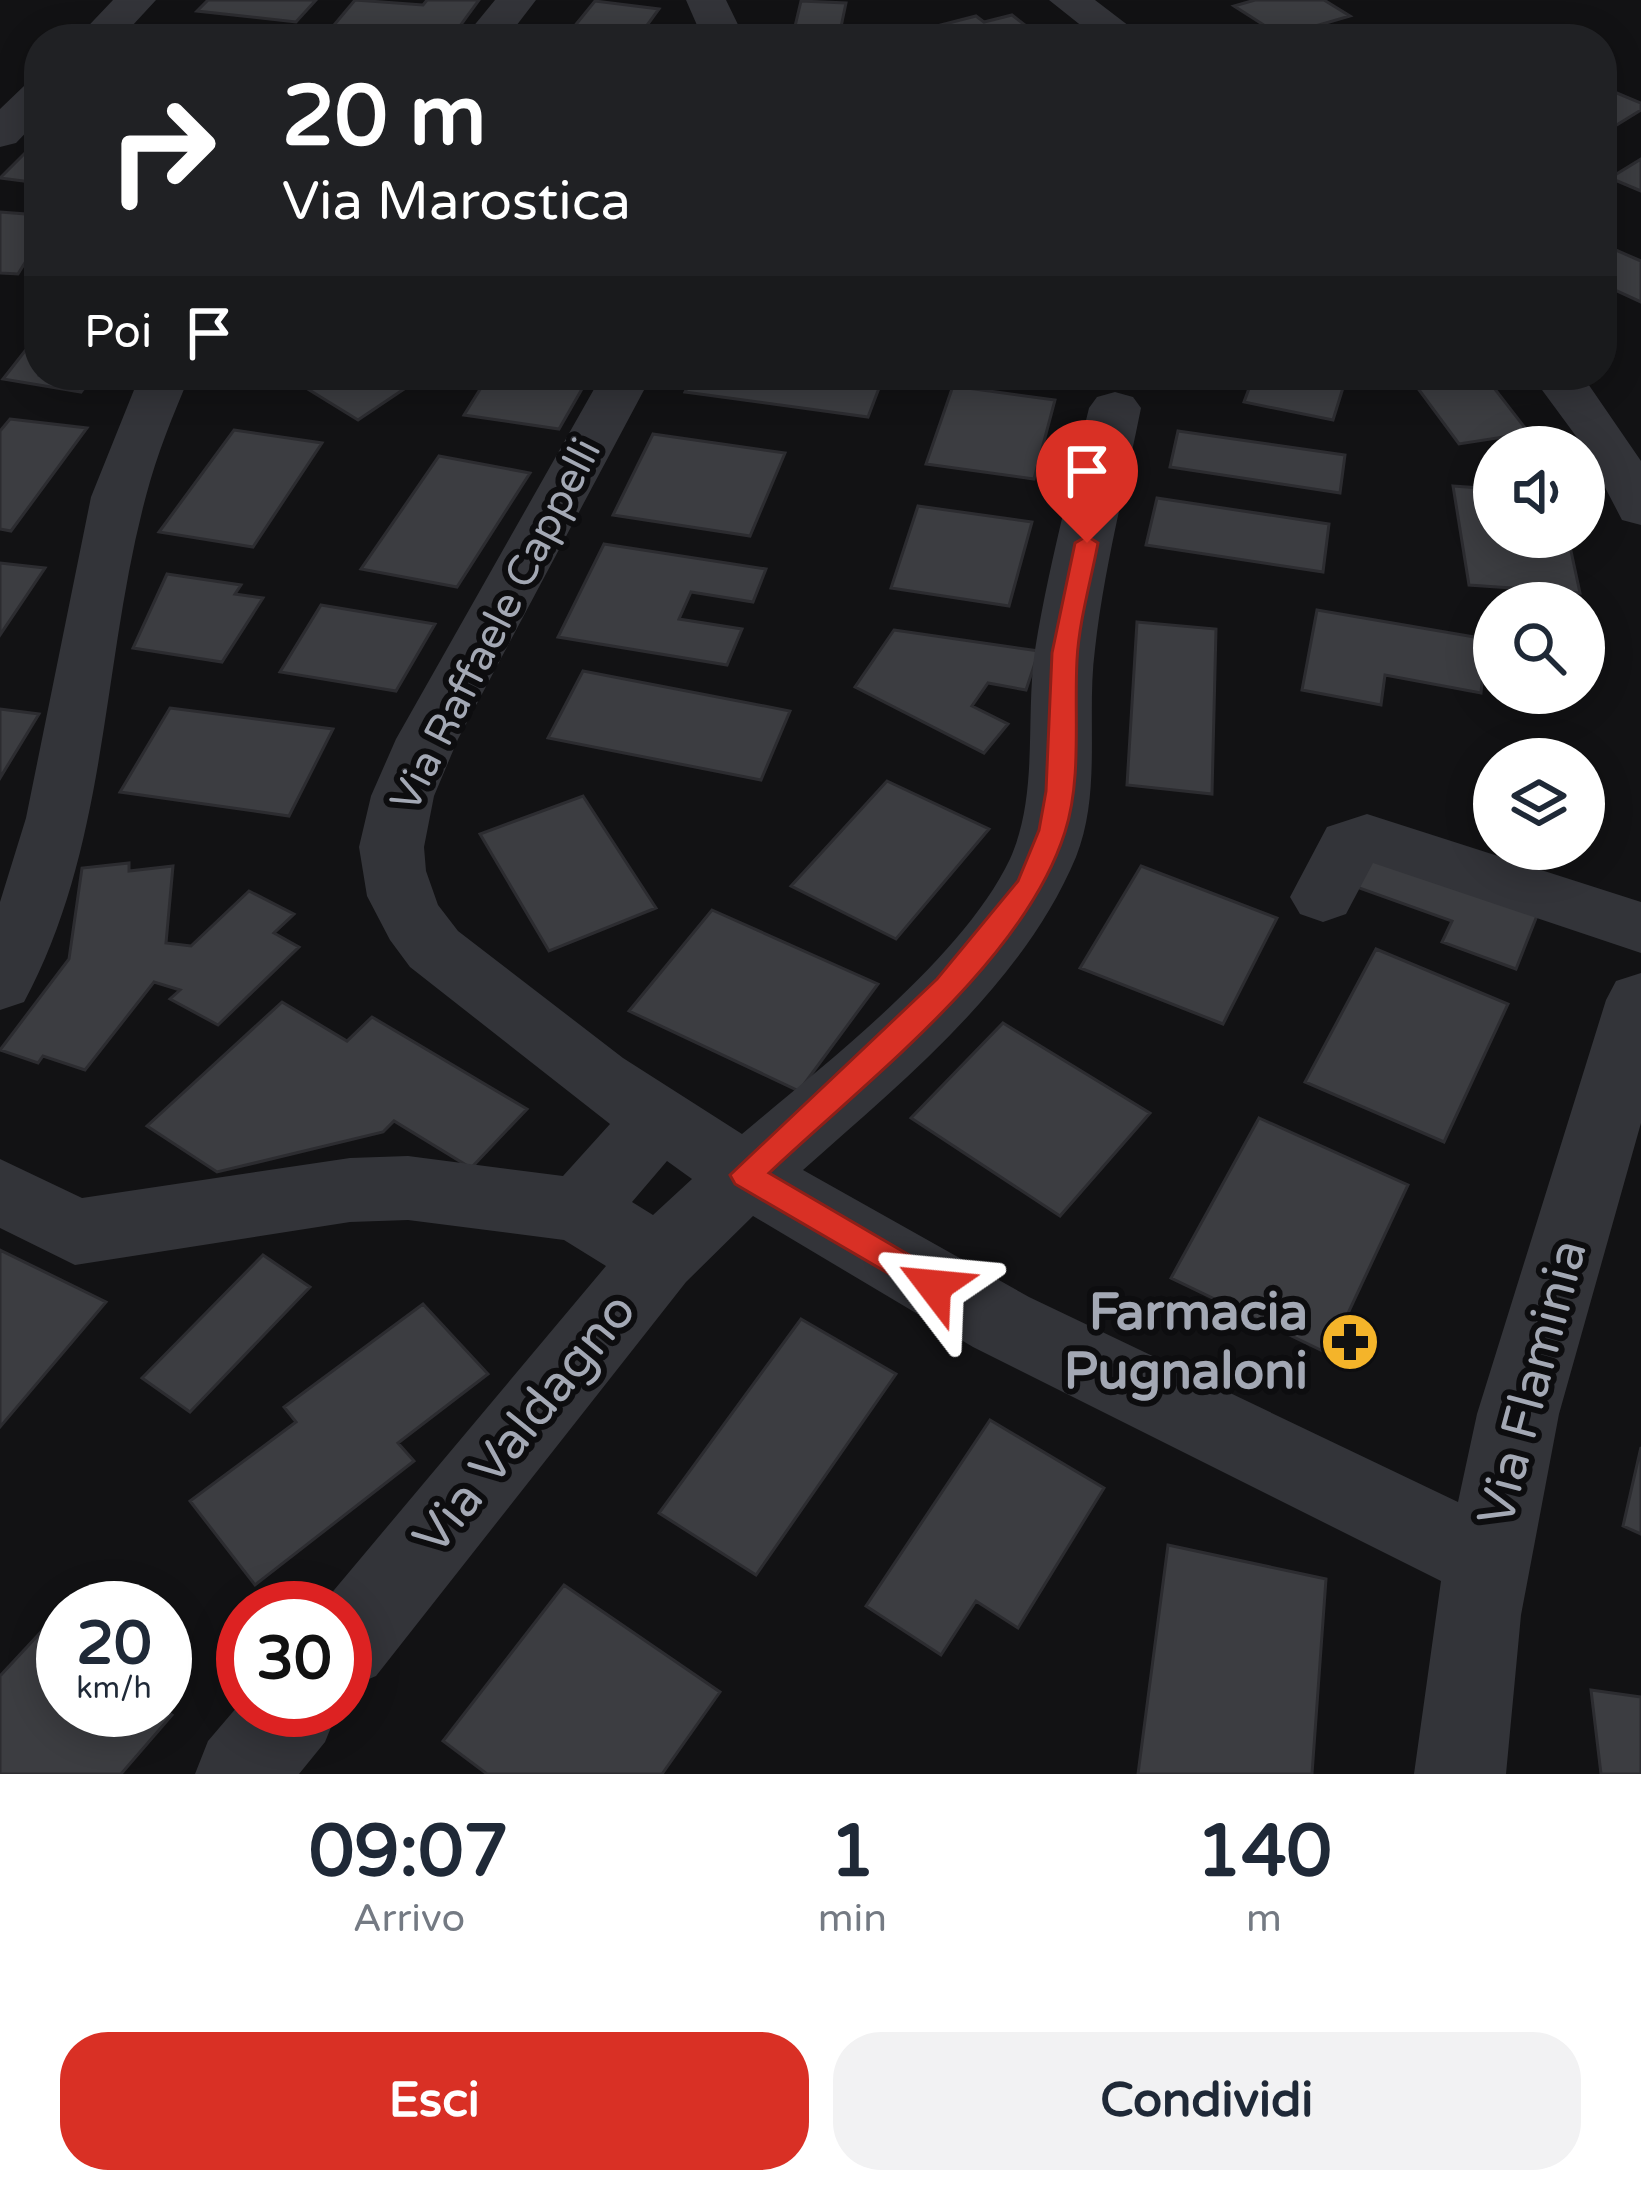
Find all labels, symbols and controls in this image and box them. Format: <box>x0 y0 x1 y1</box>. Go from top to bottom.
text: 20 m <box>282 67 486 168</box>
icon: right <box>84 72 240 228</box>
text: Via Marostica <box>282 169 631 234</box>
icon: arrive <box>176 300 242 366</box>
text: Poi <box>84 306 152 360</box>
pin <box>1036 420 1138 543</box>
map controls <box>1473 426 1605 870</box>
button: sound <box>1473 426 1605 558</box>
street label: Via Raffaele Cappelli <box>380 430 612 820</box>
icon: arrive <box>1054 438 1120 504</box>
button: search <box>1473 582 1605 714</box>
button: layers <box>1473 738 1605 870</box>
position arrow <box>871 1223 997 1349</box>
street label: Via Flaminia <box>1465 1233 1601 1533</box>
street label: Via Valdagno <box>401 1281 649 1567</box>
place label: Farmacia Pugnaloni <box>1064 1282 1308 1403</box>
pharmacy icon: Farmacia Pugnaloni <box>1319 1311 1381 1373</box>
speed limit sign: 30 <box>216 1581 372 1737</box>
text: 20 <box>76 1608 152 1680</box>
text: km/h <box>76 1670 152 1707</box>
text: 09:07 <box>309 1809 509 1896</box>
text: 1 <box>830 1809 875 1896</box>
text: 140 <box>1196 1809 1332 1896</box>
text: Arrivo <box>353 1895 465 1942</box>
text: min <box>818 1895 887 1942</box>
text: m <box>1246 1895 1282 1942</box>
button: Esci <box>60 2032 809 2170</box>
button: Condividi <box>833 2032 1581 2170</box>

